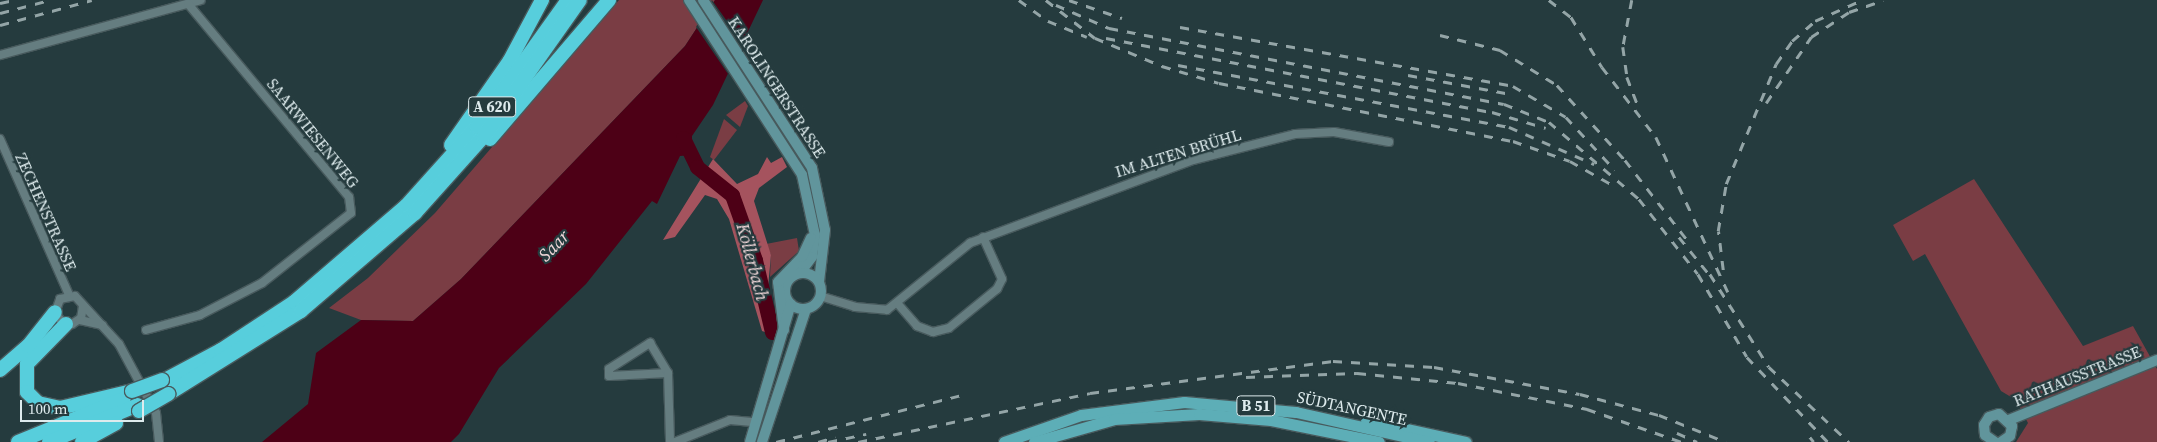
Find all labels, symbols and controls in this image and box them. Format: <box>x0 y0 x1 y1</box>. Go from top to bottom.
street label: KAROLINGERSTRASSE <box>724 13 830 161</box>
street label: SAARWIESENWEG <box>263 74 363 192</box>
road number: A 620 <box>467 94 517 120</box>
street label: IM ALTEN BRÜHL <box>1113 125 1243 181</box>
street label: ZECHENSTRASSE <box>11 150 81 274</box>
water label: Köllerbach <box>731 221 773 303</box>
water label: Saar <box>534 226 574 266</box>
street label: RATHAUSSTRASSE <box>2010 342 2144 410</box>
street label: SÜDTANGENTE <box>1295 387 1409 429</box>
scale bar <box>22 390 146 422</box>
road number: B 51 <box>1236 394 1276 418</box>
text: 100 m <box>28 398 68 419</box>

